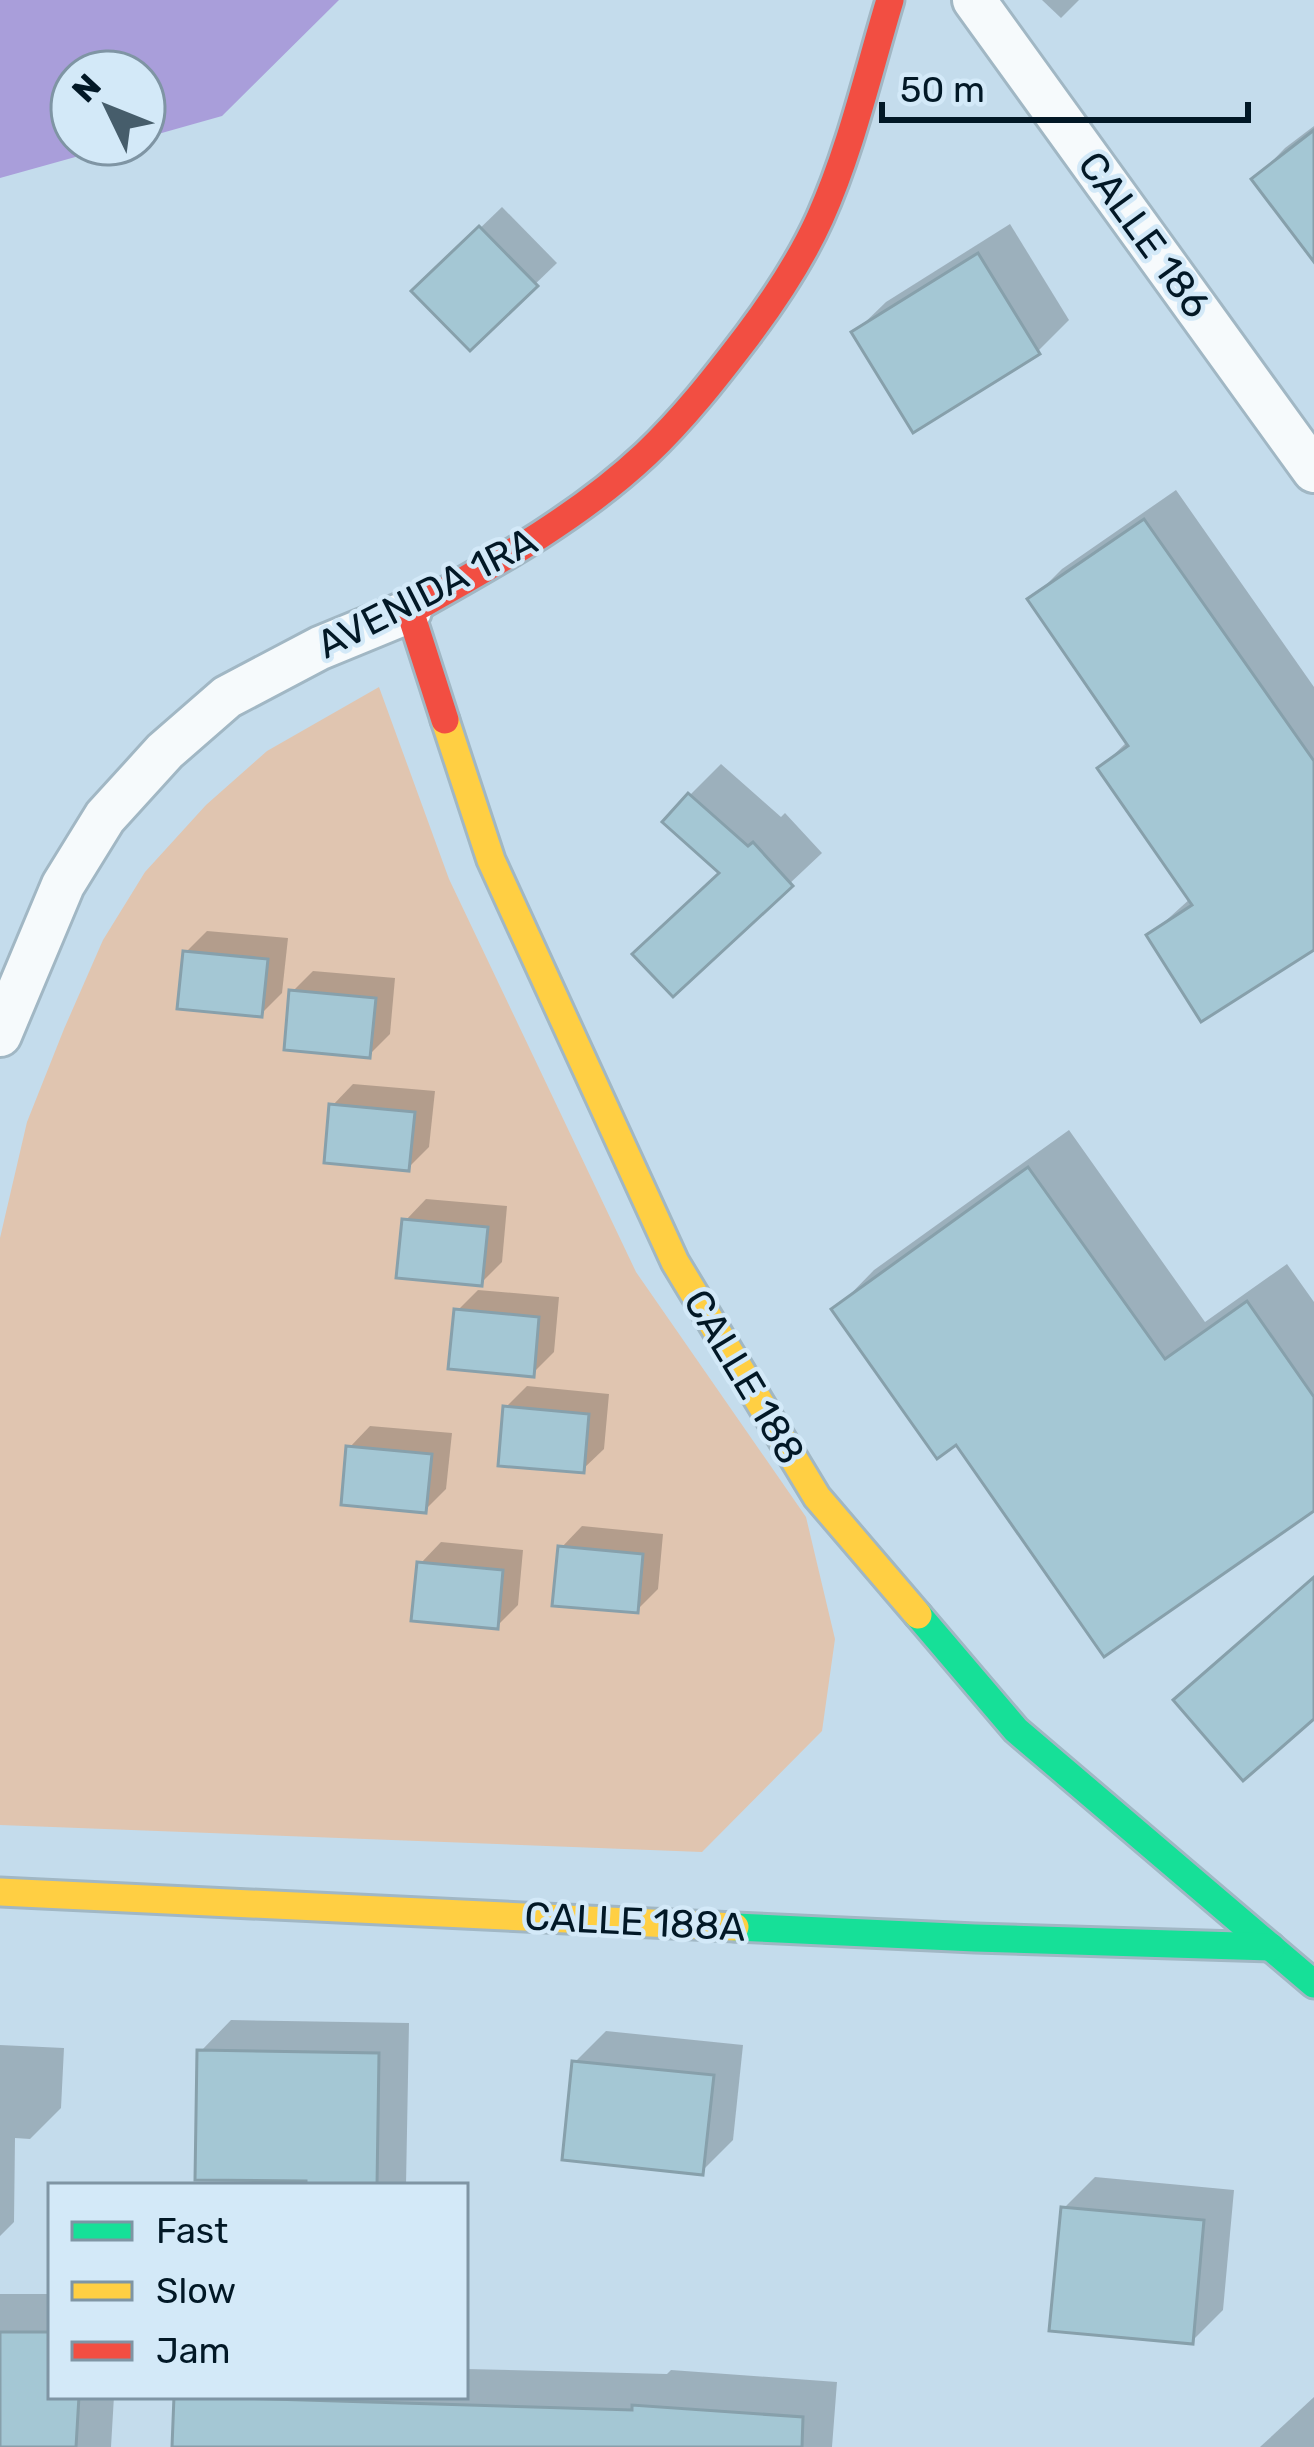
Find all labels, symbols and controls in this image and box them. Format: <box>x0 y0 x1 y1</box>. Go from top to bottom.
north arrow <box>48 48 168 168</box>
scale bar <box>882 48 1248 122</box>
text: N <box>64 66 109 110</box>
text: 50 m <box>900 68 985 111</box>
street label: CALLE 186 <box>1068 143 1220 327</box>
street label: AVENIDA 1RA <box>309 518 545 668</box>
street label: CALLE 188 <box>674 1281 814 1473</box>
street label: CALLE 188A <box>523 1893 747 1951</box>
legend <box>48 2183 468 2399</box>
text: Fast <box>156 2209 228 2252</box>
text: Slow <box>156 2269 236 2312</box>
text: Jam <box>156 2329 231 2372</box>

